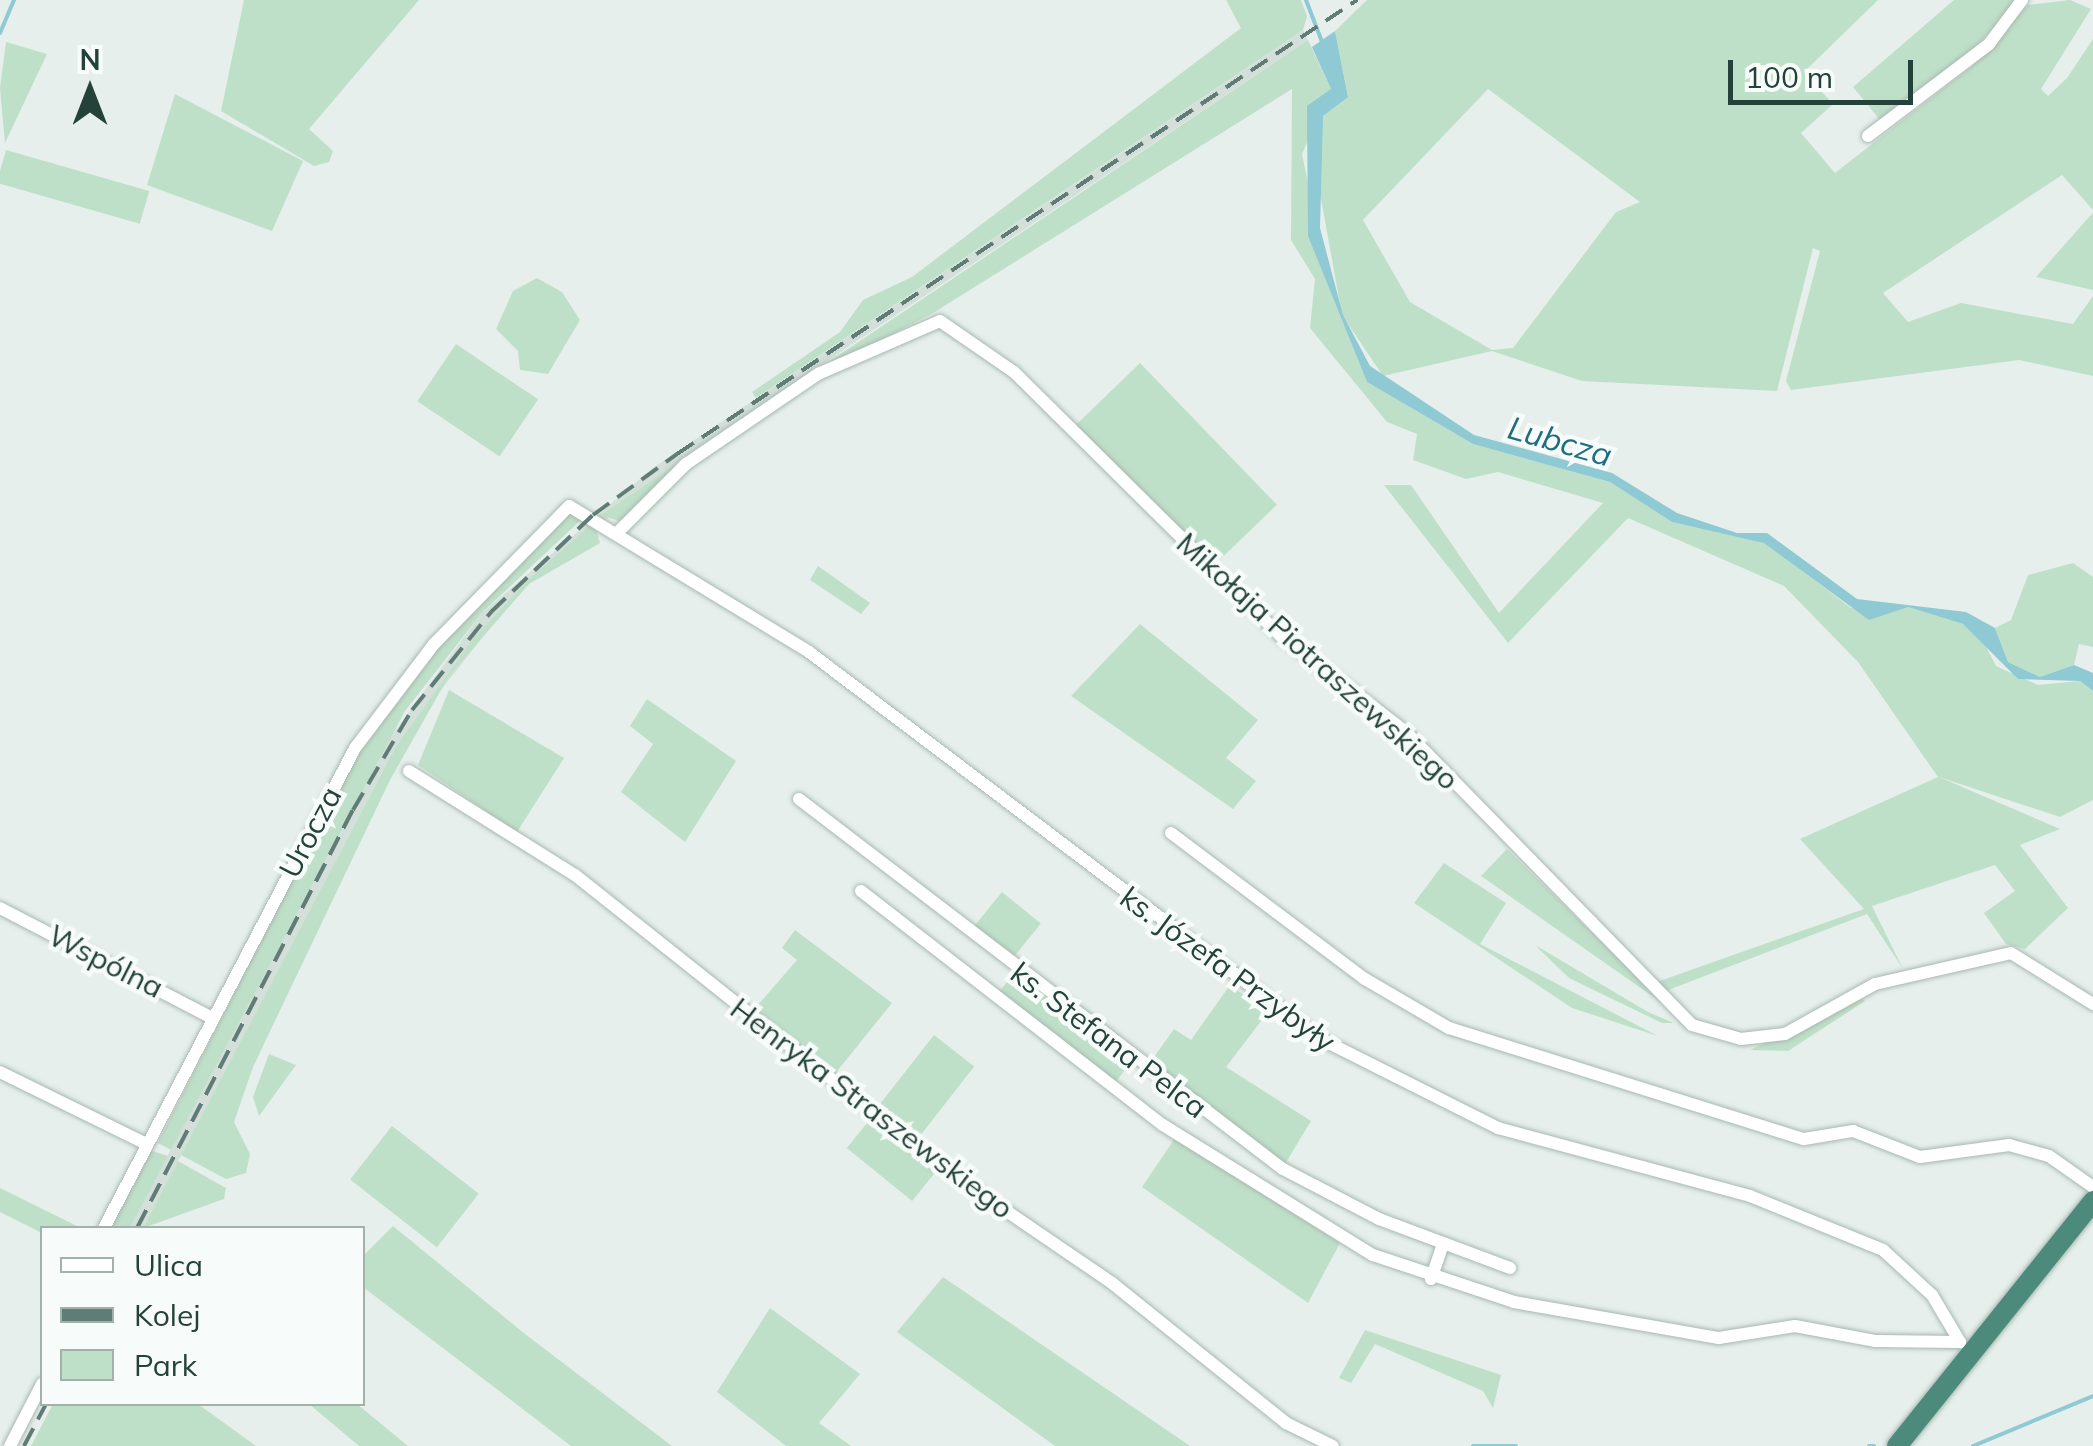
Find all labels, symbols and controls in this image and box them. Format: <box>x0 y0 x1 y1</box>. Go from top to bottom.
north arrow <box>40 40 140 140</box>
scale bar <box>1733 40 1918 102</box>
text: N <box>79 42 101 77</box>
text: 100 m <box>1745 58 1833 96</box>
water label: Lubcza <box>1504 408 1616 474</box>
street label: Mikołaja Piotraszewskiego <box>1170 525 1466 797</box>
street label: Urocza <box>271 780 349 884</box>
street label: ks. Józefa Przybyły <box>1113 879 1343 1059</box>
street label: Wspólna <box>42 917 170 1005</box>
street label: ks. Stefana Pelca <box>1004 955 1214 1125</box>
street label: Henryka Straszewskiego <box>724 990 1020 1226</box>
legend <box>40 1226 365 1406</box>
text: Ulica <box>134 1246 203 1284</box>
text: Kolej <box>134 1296 200 1334</box>
text: Park <box>134 1346 197 1384</box>

